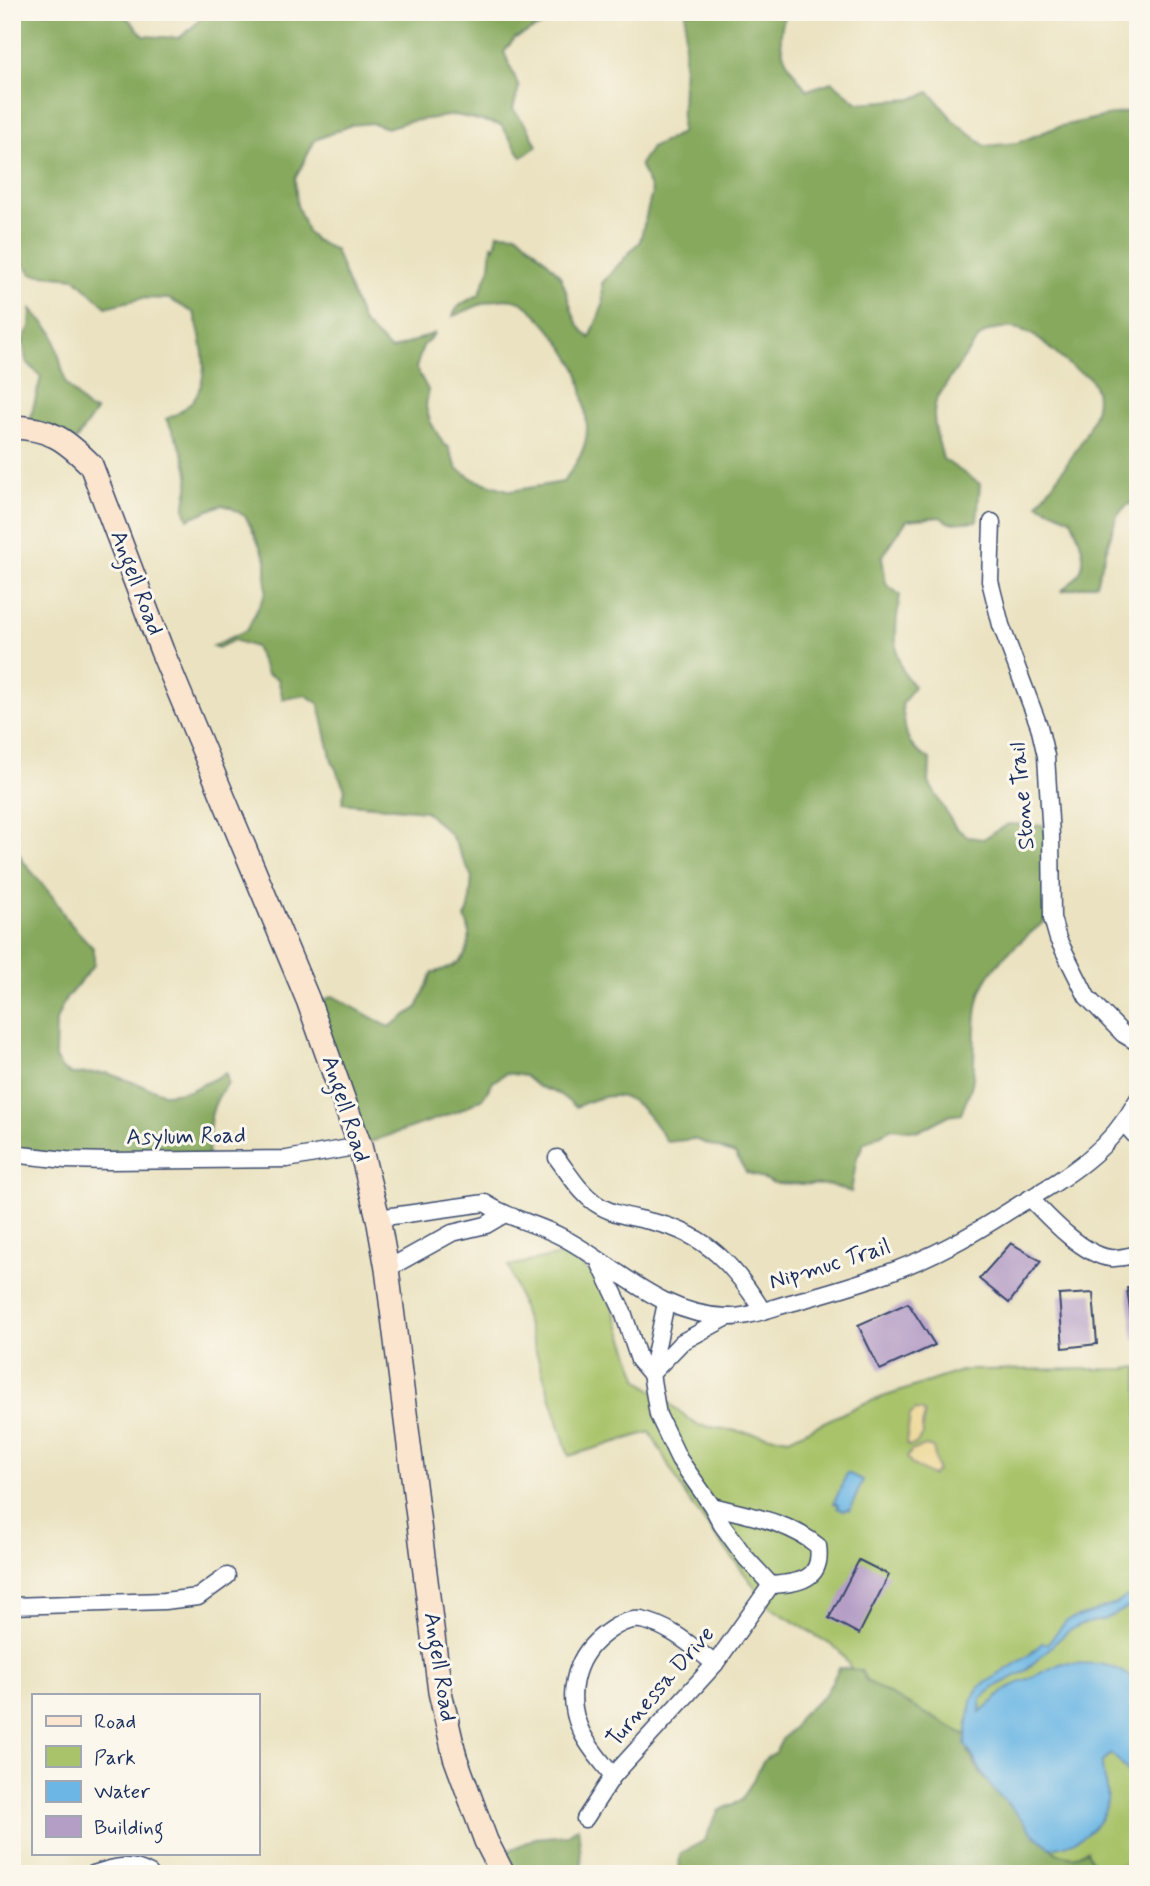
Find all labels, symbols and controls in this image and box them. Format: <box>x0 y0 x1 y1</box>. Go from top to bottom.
street label: Angell Road <box>100 526 170 641</box>
street label: Stone Trail <box>1003 741 1043 851</box>
street label: Angell Road <box>312 1052 376 1167</box>
street label: Asylum Road <box>126 1121 246 1153</box>
street label: Nipmuc Trail <box>766 1232 894 1298</box>
street label: Angell Road <box>414 1610 462 1724</box>
street label: Turnessa Drive <box>600 1620 722 1754</box>
legend <box>32 1694 259 1854</box>
text: Road <box>94 1708 136 1736</box>
text: Park <box>94 1744 136 1772</box>
text: Water <box>94 1778 150 1806</box>
text: Building <box>94 1814 164 1844</box>

